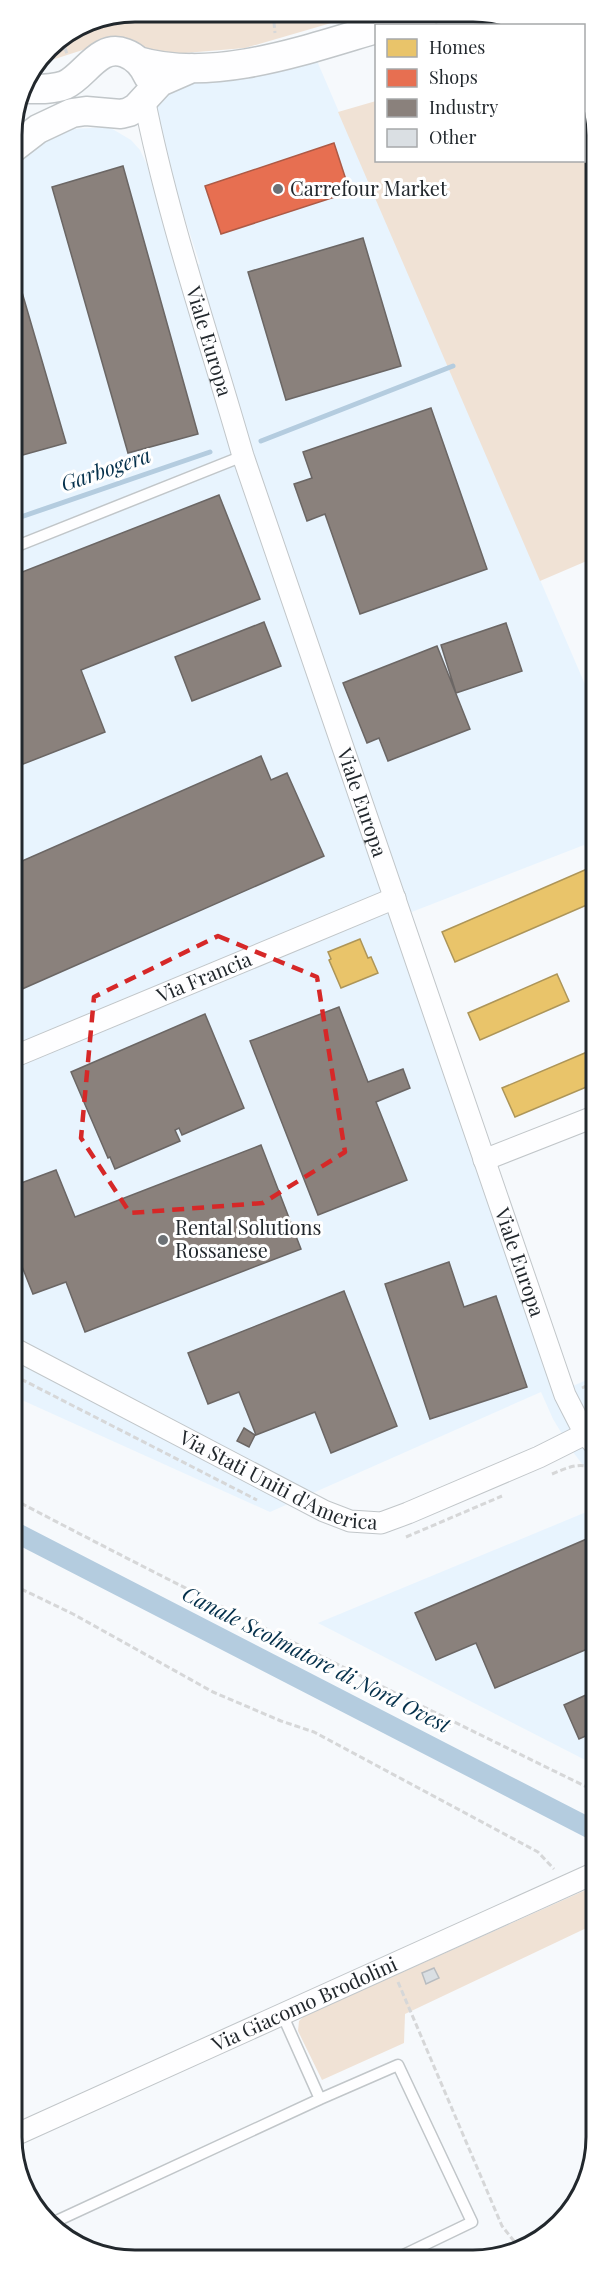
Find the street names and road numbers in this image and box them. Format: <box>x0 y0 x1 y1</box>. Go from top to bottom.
street label: Viale Europa <box>181 282 240 399</box>
street label: Viale Europa <box>332 743 394 860</box>
street label: Via Francia <box>151 944 255 1008</box>
street label: Viale Europa <box>489 1203 552 1320</box>
street label: Via Stati Uniti d'America <box>174 1422 378 1535</box>
street label: Via Giacomo Brodolini <box>206 1949 401 2057</box>

